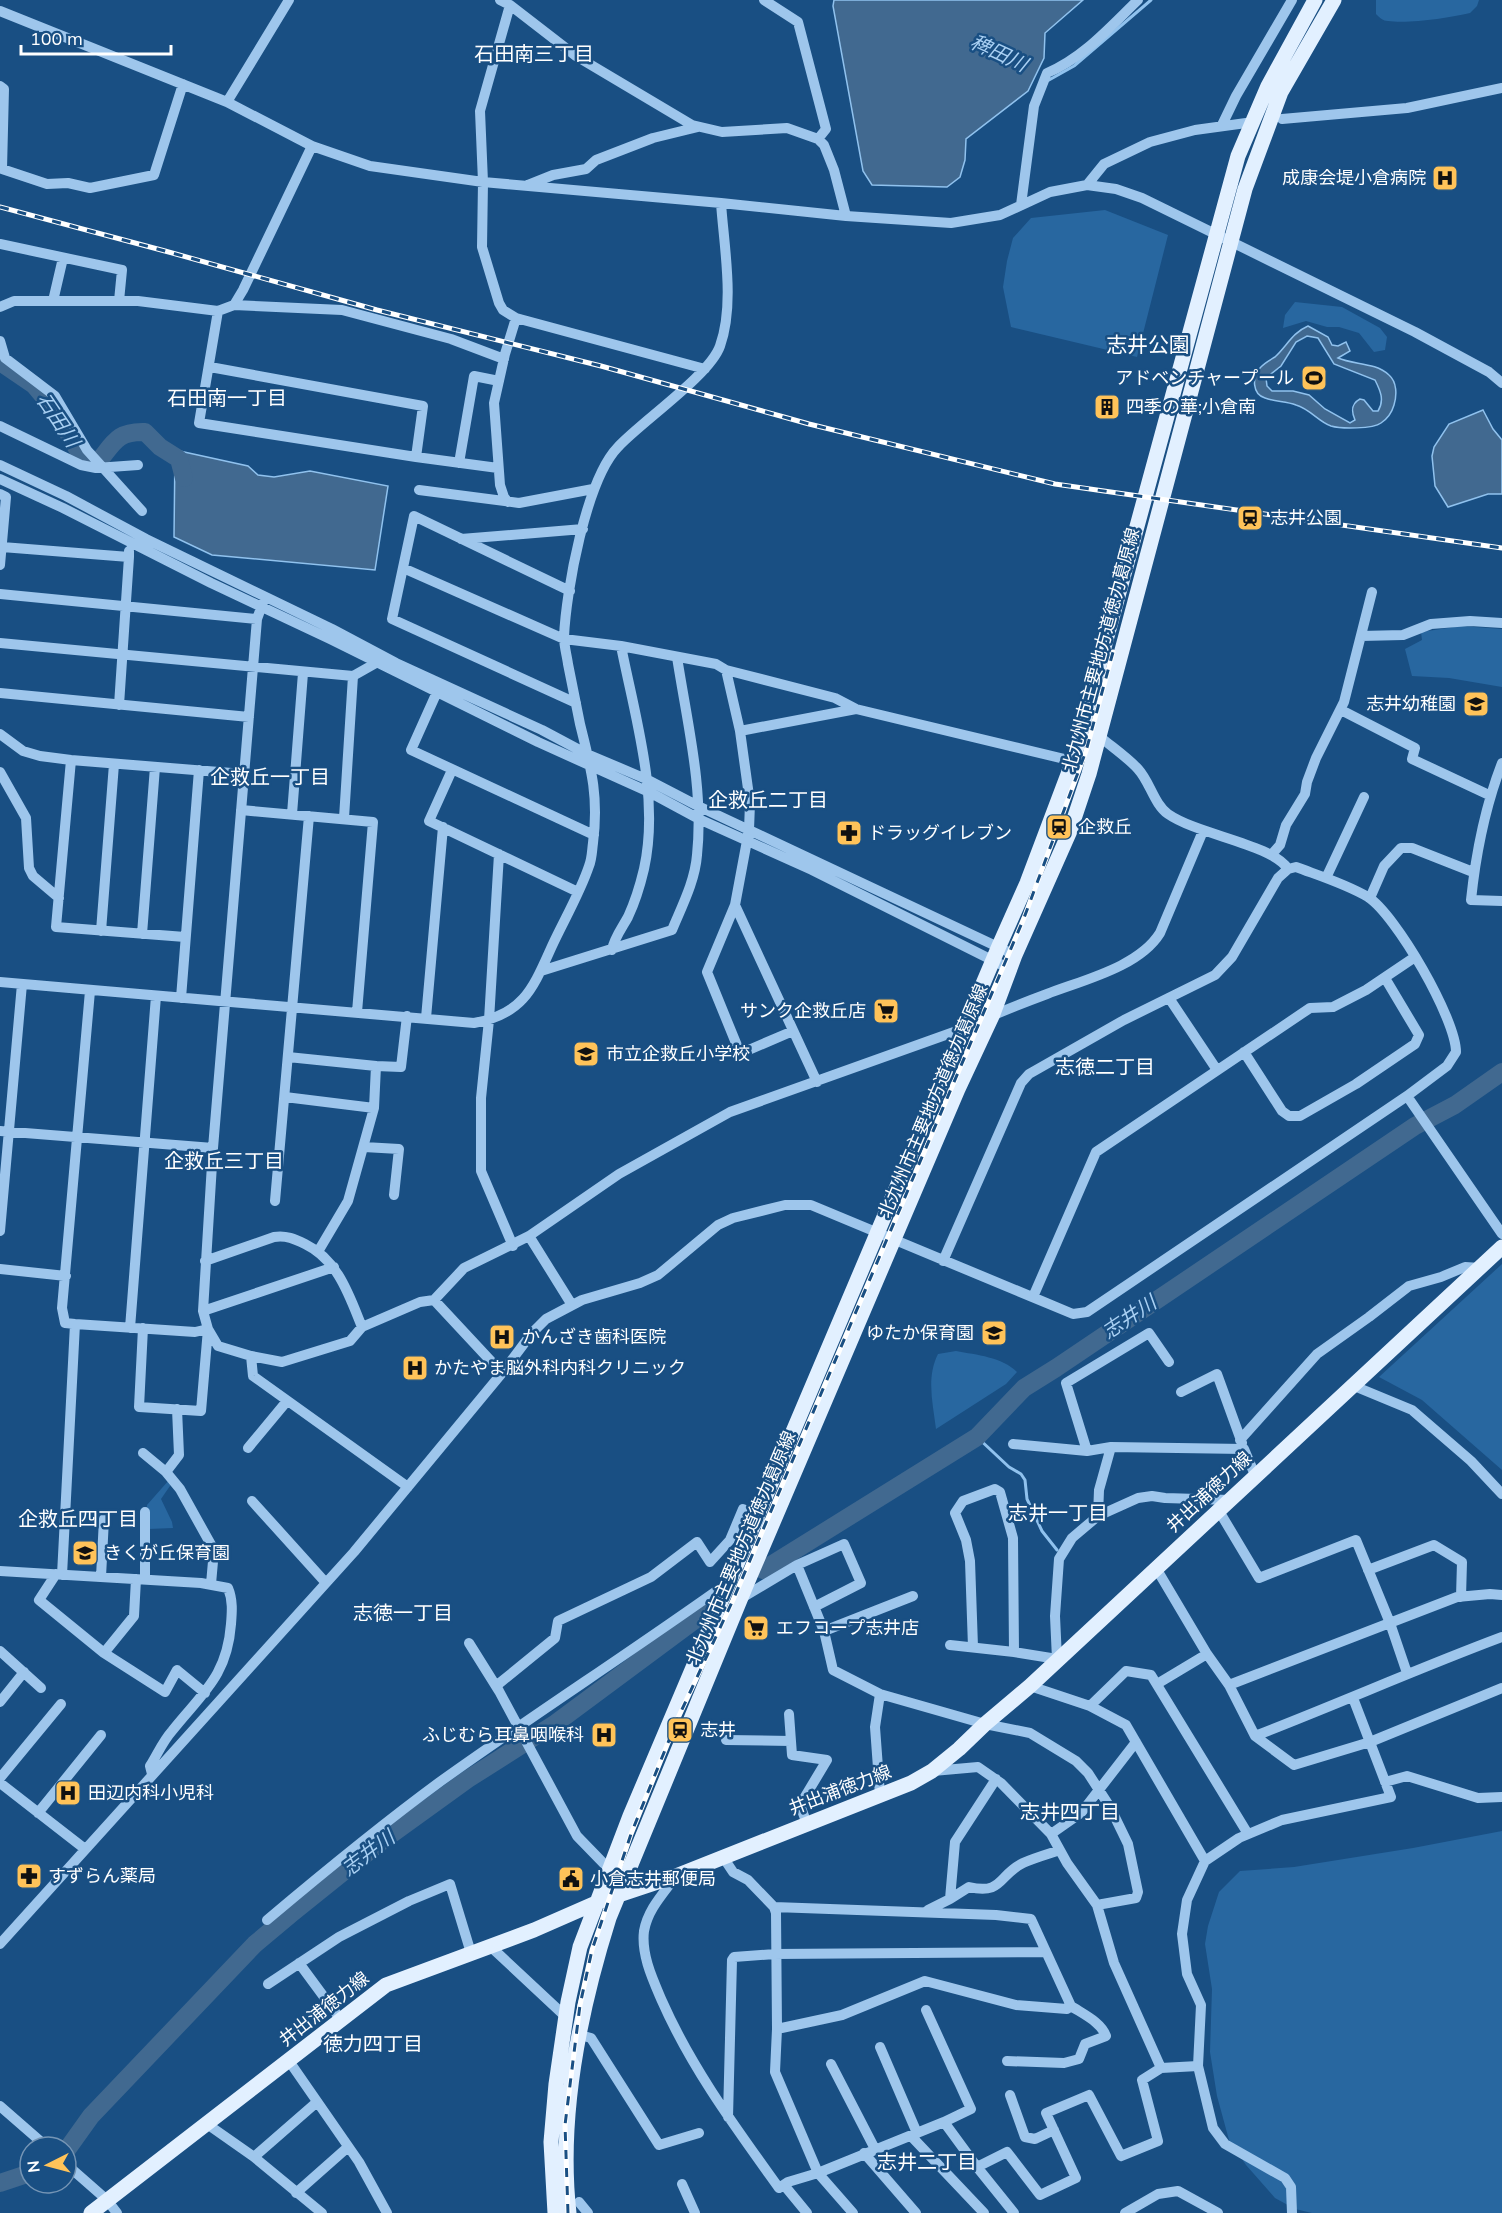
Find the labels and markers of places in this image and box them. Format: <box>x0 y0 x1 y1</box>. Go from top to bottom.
hospital icon: 成康会堤小倉病院 <box>1430 163 1460 193</box>
place label: 成康会堤小倉病院 <box>1282 166 1426 189</box>
sports icon: アドベンチャープール <box>1299 363 1329 393</box>
place label: アドベンチャープール <box>1115 366 1294 389</box>
building icon: 四季の華;小倉南 <box>1092 392 1122 422</box>
place label: 四季の華;小倉南 <box>1126 395 1256 418</box>
station icon: 志井公園 <box>1235 503 1265 533</box>
place label: 志井公園 <box>1270 506 1342 529</box>
school or university icon: 志井幼稚園 <box>1461 689 1491 719</box>
place label: 志井幼稚園 <box>1366 692 1456 715</box>
station icon: 企救丘 <box>1044 812 1074 842</box>
place label: 企救丘 <box>1078 815 1132 838</box>
pharmacy icon: ドラッグイレブン <box>834 818 864 848</box>
place label: ドラッグイレブン <box>868 821 1012 844</box>
supermarket icon: サンク企救丘店 <box>871 996 901 1026</box>
place label: サンク企救丘店 <box>740 999 866 1022</box>
school or university icon: 市立企救丘小学校 <box>571 1039 601 1069</box>
place label: 市立企救丘小学校 <box>606 1042 750 1065</box>
school or university icon: ゆたか保育園 <box>979 1318 1009 1348</box>
place label: ゆたか保育園 <box>866 1321 974 1344</box>
hospital icon: かんざき歯科医院 <box>487 1322 517 1352</box>
place label: かんざき歯科医院 <box>522 1325 666 1348</box>
hospital icon: かたやま脳外科内科クリニック <box>400 1353 430 1383</box>
place label: かたやま脳外科内科クリニック <box>434 1356 686 1379</box>
school or university icon: きくが丘保育園 <box>70 1538 100 1568</box>
place label: きくが丘保育園 <box>104 1541 230 1564</box>
supermarket icon: エフコープ志井店 <box>741 1613 771 1643</box>
place label: エフコープ志井店 <box>776 1616 919 1639</box>
station icon: 志井 <box>665 1715 695 1745</box>
place label: 志井 <box>700 1718 736 1741</box>
hospital icon: ふじむら耳鼻咽喉科 <box>589 1720 619 1750</box>
place label: ふじむら耳鼻咽喉科 <box>422 1723 584 1746</box>
hospital icon: 田辺内科小児科 <box>53 1778 83 1808</box>
place label: 田辺内科小児科 <box>88 1781 214 1804</box>
pharmacy icon: すずらん薬局 <box>14 1861 44 1891</box>
place label: すずらん薬局 <box>48 1864 156 1887</box>
public building icon: 小倉志井郵便局 <box>556 1864 586 1894</box>
place label: 小倉志井郵便局 <box>590 1867 716 1890</box>

